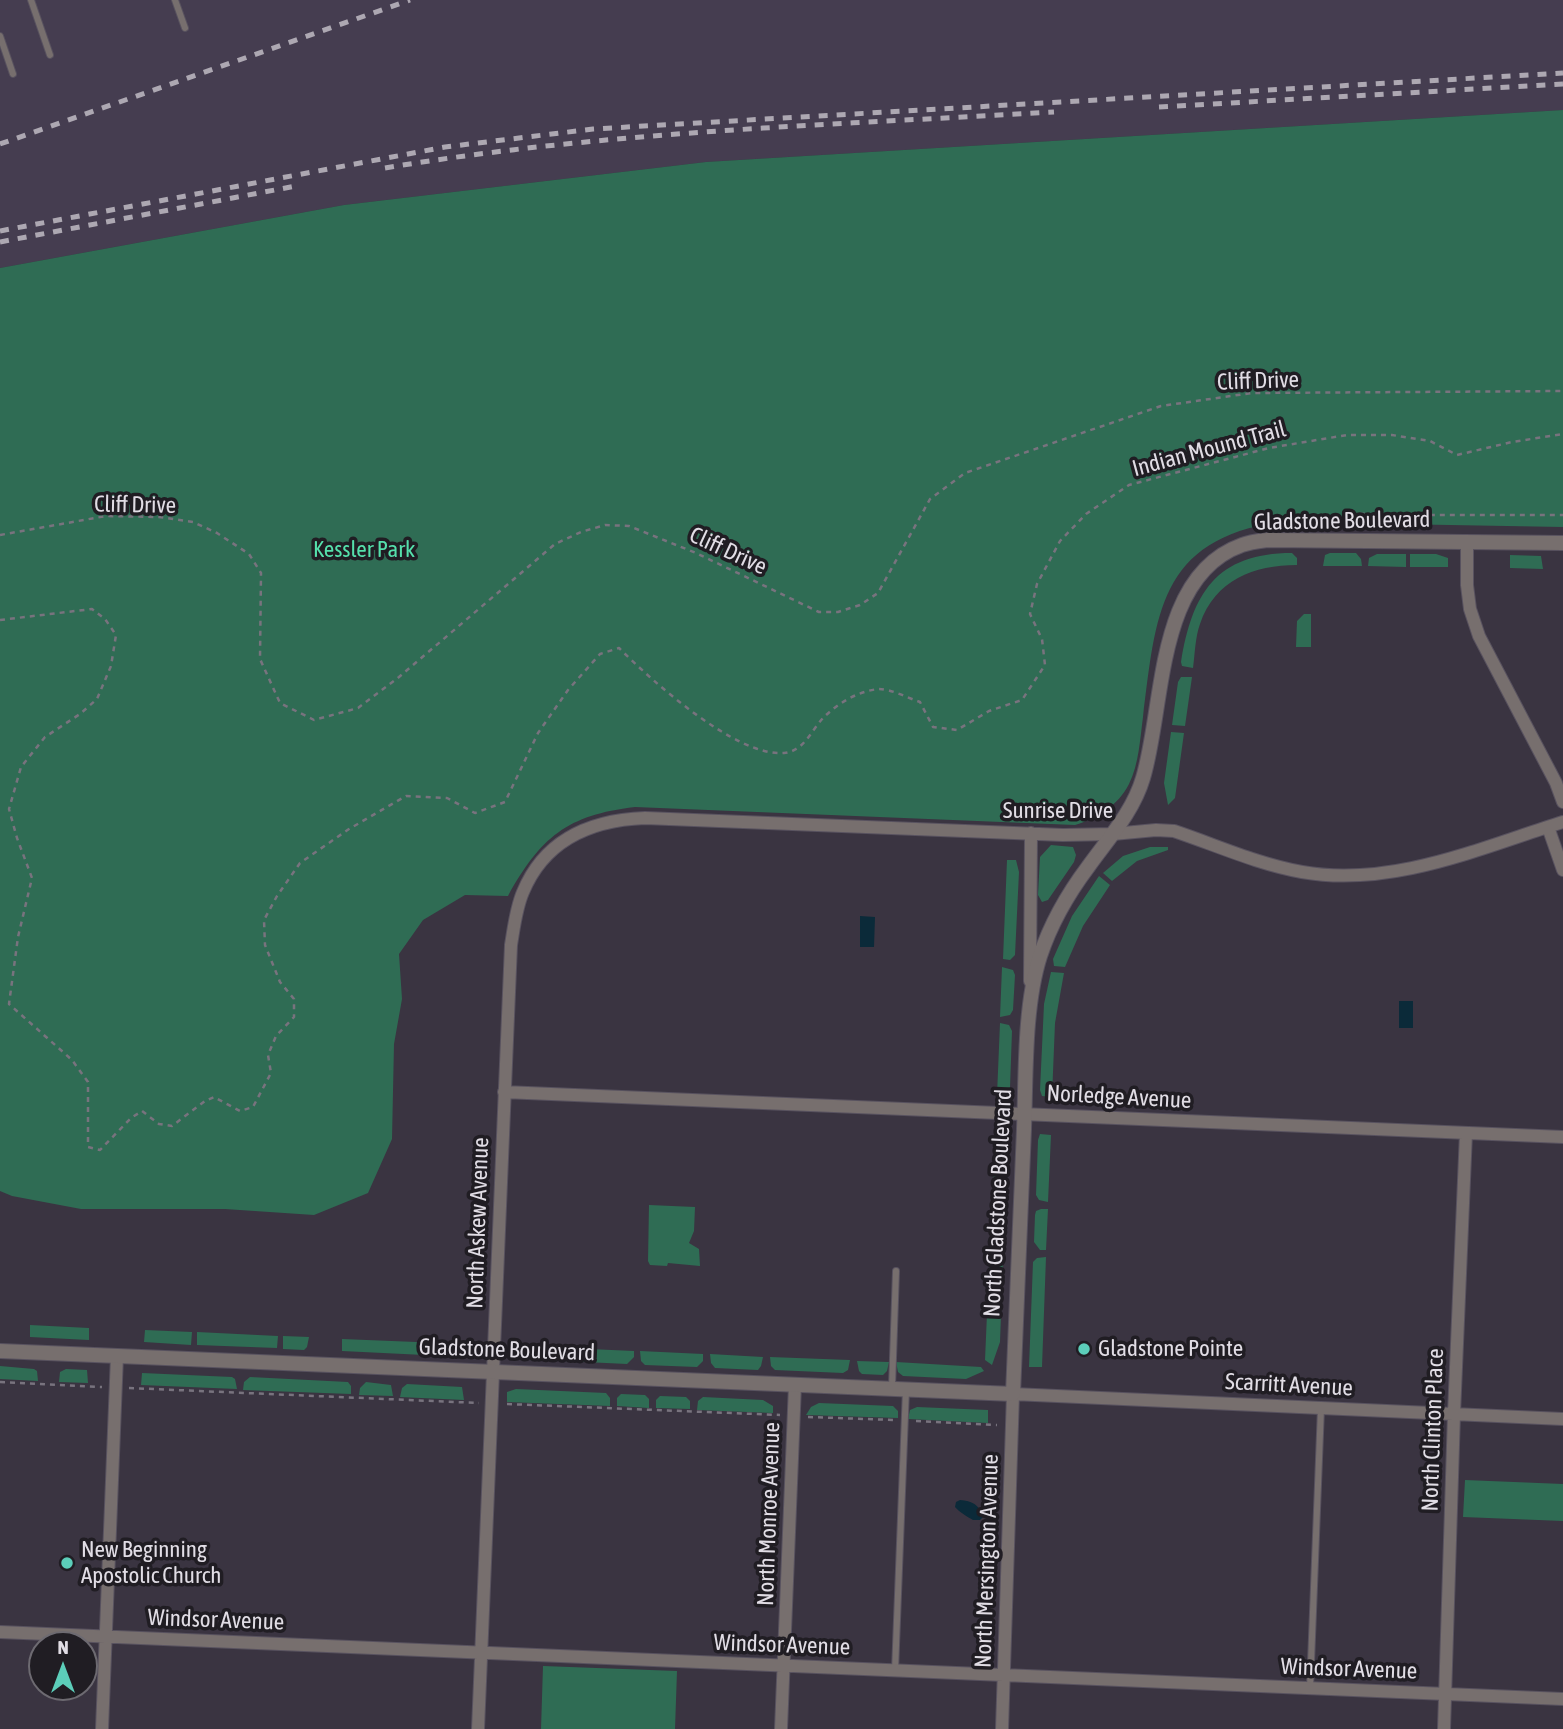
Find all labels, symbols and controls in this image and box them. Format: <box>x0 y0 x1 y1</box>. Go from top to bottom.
street label: Cliff Drive <box>1217 366 1299 396</box>
street label: Indian Mound Trail <box>1129 415 1289 483</box>
street label: Cliff Drive <box>94 490 176 520</box>
street label: Gladstone Boulevard <box>1254 506 1430 536</box>
street label: Cliff Drive <box>685 521 771 581</box>
park label: Kessler Park <box>313 536 415 564</box>
street label: Sunrise Drive <box>1003 797 1113 825</box>
street label: Norledge Avenue <box>1046 1079 1192 1115</box>
street label: North Gladstone Boulevard <box>978 1088 1018 1318</box>
street label: North Askew Avenue <box>461 1137 495 1309</box>
street label: Gladstone Boulevard <box>418 1333 596 1367</box>
place label: Gladstone Pointe <box>1098 1335 1243 1363</box>
marker: Gladstone Pointe <box>1076 1341 1092 1357</box>
street label: North Clinton Place <box>1416 1348 1450 1512</box>
street label: Scarritt Avenue <box>1224 1368 1354 1402</box>
street label: North Monroe Avenue <box>752 1422 786 1606</box>
street label: North Mersington Avenue <box>969 1454 1005 1668</box>
place label: New Beginning Apostolic Church <box>81 1536 221 1590</box>
marker: New Beginning Apostolic Church <box>59 1555 75 1571</box>
street label: Windsor Avenue <box>147 1604 285 1636</box>
street label: Windsor Avenue <box>713 1629 851 1661</box>
north arrow <box>28 1631 98 1701</box>
text: N <box>57 1636 69 1658</box>
street label: Windsor Avenue <box>1280 1653 1418 1685</box>

